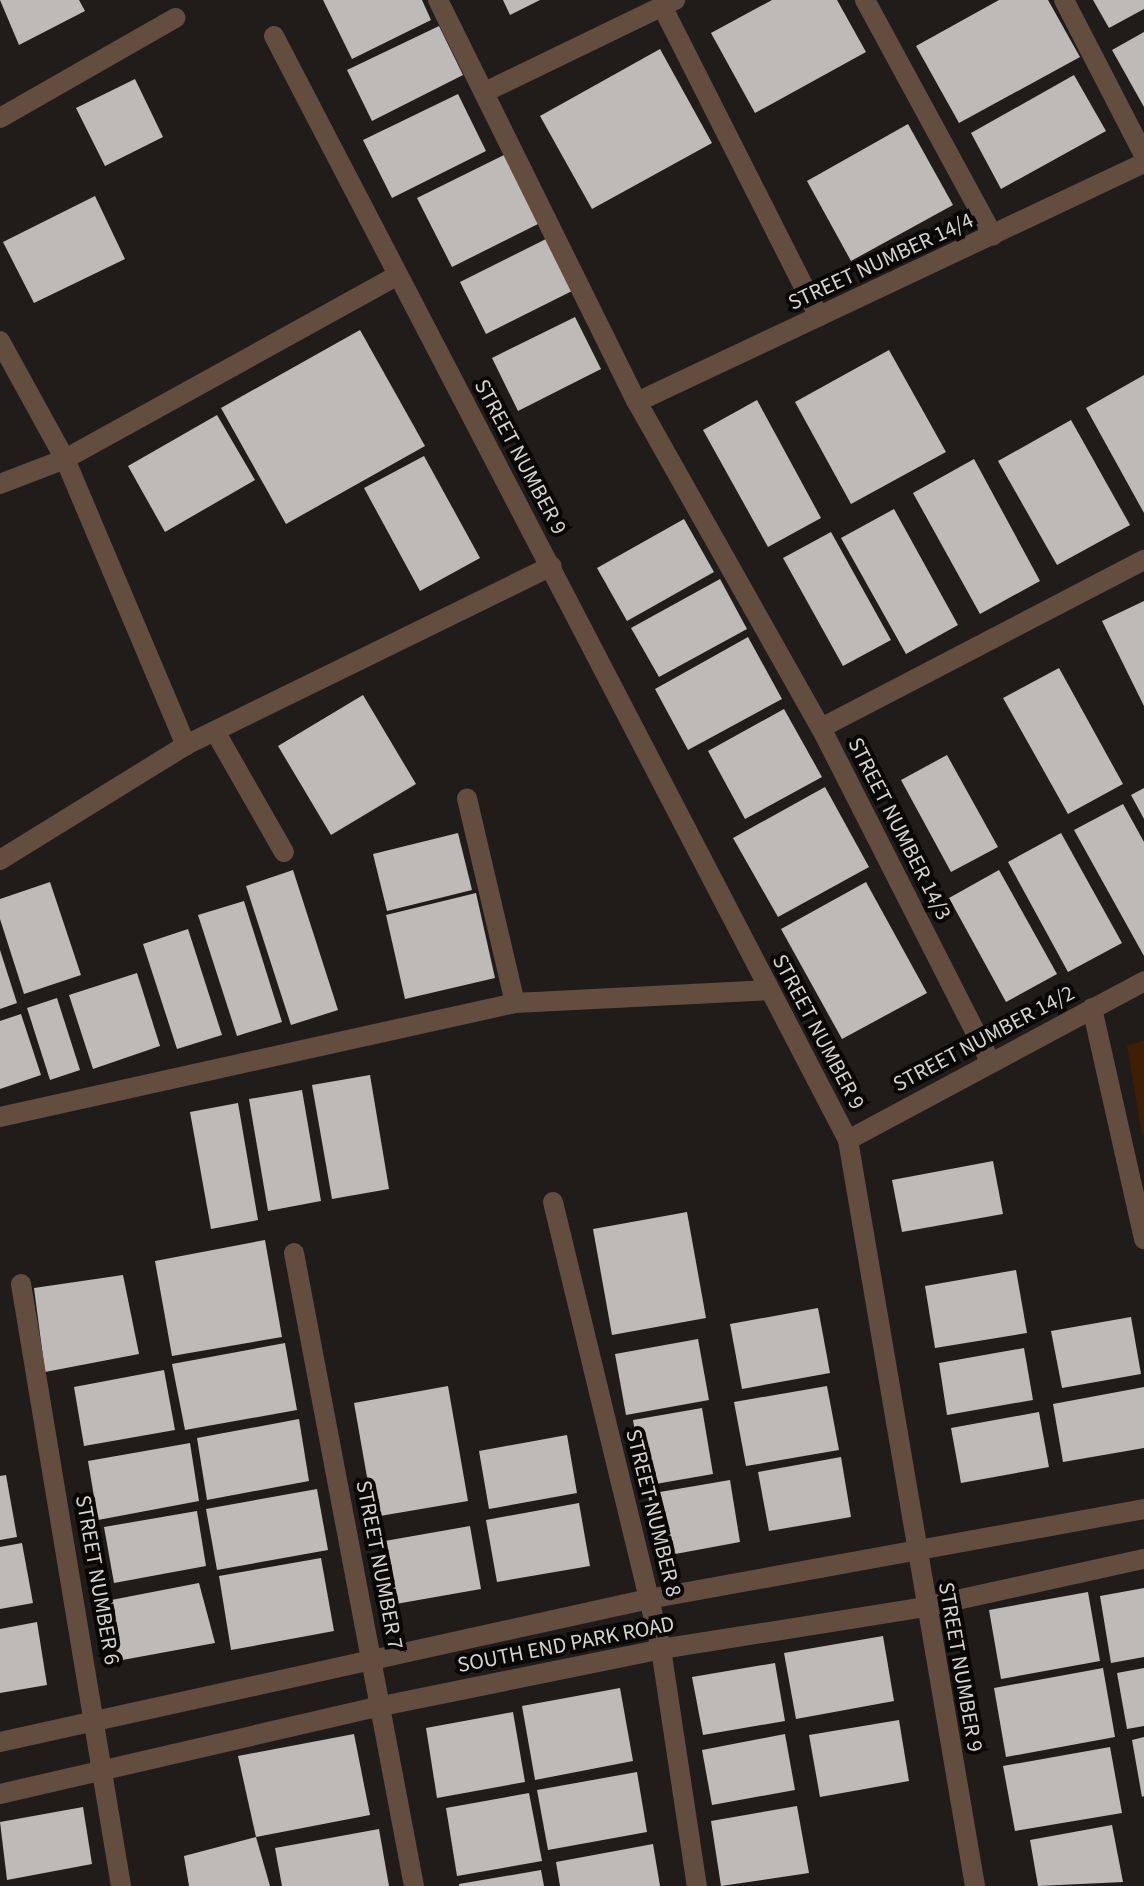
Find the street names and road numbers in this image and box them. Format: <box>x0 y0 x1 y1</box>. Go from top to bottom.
street label: STREET NUMBER 14/4 <box>784 207 978 317</box>
street label: STREET NUMBER 9 <box>468 375 572 539</box>
street label: STREET NUMBER 14/3 <box>842 733 956 925</box>
street label: STREET NUMBER 9 <box>766 950 870 1114</box>
street label: STREET NUMBER 14/2 <box>889 980 1079 1098</box>
street label: STREET NUMBER 8 <box>619 1426 687 1600</box>
street label: STREET NUMBER 7 <box>350 1478 408 1652</box>
street label: STREET NUMBER 6 <box>69 1493 125 1667</box>
street label: STREET NUMBER 9 <box>932 1580 988 1754</box>
street label: SOUTH END PARK ROAD <box>455 1611 677 1679</box>

